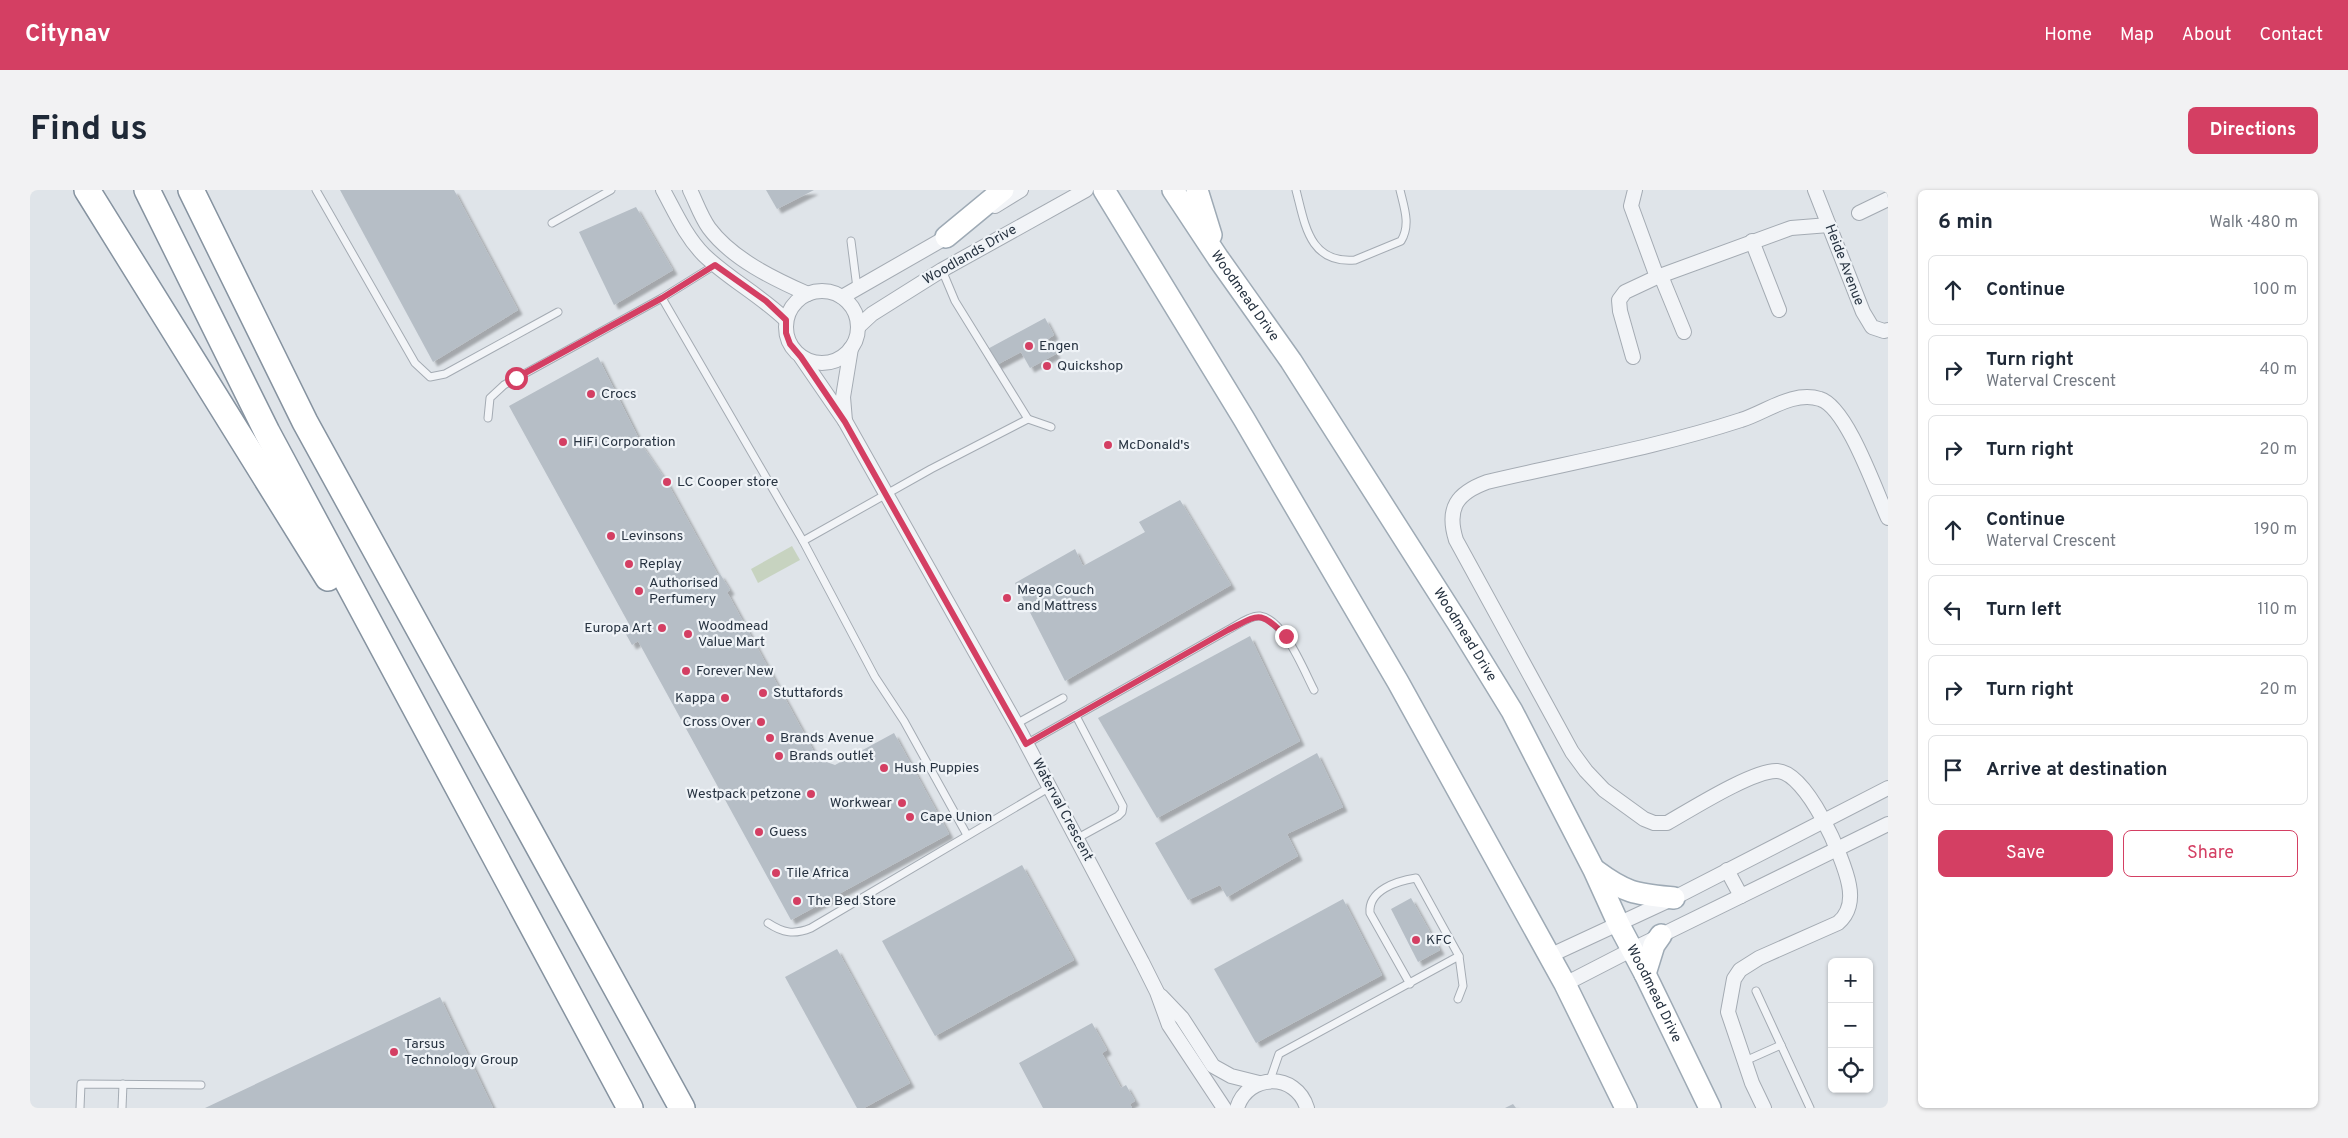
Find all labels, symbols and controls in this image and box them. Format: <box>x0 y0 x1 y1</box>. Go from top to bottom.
text: Citynav <box>25 20 111 50</box>
text: Home <box>2044 24 2092 47</box>
text: Map <box>2120 24 2154 47</box>
text: About <box>2182 24 2231 47</box>
text: Contact <box>2259 24 2323 47</box>
button: Directions <box>2188 107 2318 154</box>
text: Find us <box>30 108 148 152</box>
text: 6 min <box>1938 209 1993 236</box>
text: Walk · 480 m <box>2209 213 2298 233</box>
street label: Woodlands Drive <box>920 221 1020 289</box>
street label: Heide Avenue <box>1821 222 1867 308</box>
street label: Woodmead Drive <box>1207 247 1283 344</box>
icon: ahead <box>1939 276 1967 304</box>
text: Continue <box>1986 278 2065 302</box>
text: 100 m <box>2253 280 2297 300</box>
place label: Engen <box>1039 338 1079 355</box>
marker: Engen <box>1023 340 1035 352</box>
text: Turn right <box>1986 348 2074 372</box>
icon: right <box>1939 356 1967 384</box>
place label: Quickshop <box>1057 358 1123 375</box>
marker: Quickshop <box>1041 360 1053 372</box>
text: 40 m <box>2259 360 2297 380</box>
route start <box>505 367 528 390</box>
text: Waterval Crescent <box>1986 372 2116 392</box>
place label: Crocs <box>601 386 637 403</box>
marker: Crocs <box>585 388 597 400</box>
place label: HiFi Corporation <box>573 434 676 451</box>
marker: HiFi Corporation <box>557 436 569 448</box>
icon: right <box>1939 436 1967 464</box>
place label: McDonald's <box>1118 437 1190 454</box>
text: Turn right <box>1986 438 2074 462</box>
marker: McDonald's <box>1102 439 1114 451</box>
text: 20 m <box>2260 440 2297 460</box>
place label: LC Cooper store <box>677 474 778 491</box>
marker: LC Cooper store <box>661 476 673 488</box>
text: Continue <box>1986 508 2065 532</box>
icon: ahead <box>1939 516 1967 544</box>
text: 190 m <box>2254 520 2297 540</box>
place label: Levinsons <box>621 528 683 545</box>
marker: Levinsons <box>605 530 617 542</box>
text: Waterval Crescent <box>1986 532 2116 552</box>
place label: Replay <box>639 556 682 573</box>
marker: Replay <box>623 558 635 570</box>
place label: Authorised Perfumery <box>649 575 718 608</box>
place label: Mega Couch and Mattress <box>1017 582 1097 615</box>
marker: Authorised Perfumery <box>633 585 645 597</box>
street label: Woodmead Drive <box>1429 585 1500 685</box>
marker: Mega Couch and Mattress <box>1001 592 1013 604</box>
icon: left <box>1939 596 1967 624</box>
text: Turn left <box>1986 598 2062 622</box>
text: 110 m <box>2257 600 2297 620</box>
place label: Woodmead Value Mart <box>698 618 768 651</box>
place label: Europa Art <box>584 620 652 637</box>
marker: Europa Art <box>656 622 668 634</box>
route end <box>1275 625 1298 648</box>
marker: Woodmead Value Mart <box>682 628 694 640</box>
place label: Forever New <box>696 663 774 680</box>
marker: Forever New <box>680 665 692 677</box>
icon: right <box>1939 676 1967 704</box>
text: Turn right <box>1986 678 2074 702</box>
text: 20 m <box>2260 680 2297 700</box>
place label: Stuttafords <box>773 685 843 702</box>
marker: Stuttafords <box>757 687 769 699</box>
place label: Kappa <box>675 690 715 707</box>
marker: Kappa <box>719 692 731 704</box>
place label: Cross Over <box>682 714 752 731</box>
marker: Cross Over <box>755 716 767 728</box>
place label: Brands Avenue <box>780 730 874 747</box>
marker: Brands Avenue <box>764 732 776 744</box>
place label: Brands outlet <box>789 748 874 765</box>
marker: Brands outlet <box>773 750 785 762</box>
street label: Waterval Crescent <box>1028 756 1096 864</box>
icon: arrive <box>1939 756 1967 784</box>
text: Arrive at destination <box>1986 758 2167 782</box>
place label: Hush Puppies <box>894 760 979 777</box>
marker: Hush Puppies <box>878 762 890 774</box>
place label: Westpack petzone <box>687 786 801 803</box>
marker: Westpack petzone <box>805 788 817 800</box>
place label: Workwear <box>830 795 893 812</box>
marker: Workwear <box>896 797 908 809</box>
place label: Cape Union <box>920 809 992 826</box>
marker: Cape Union <box>904 811 916 823</box>
place label: Guess <box>769 824 807 841</box>
marker: Guess <box>753 826 765 838</box>
button: Save <box>1938 830 2113 877</box>
button: Share <box>2123 830 2298 877</box>
place label: Tile Africa <box>786 865 849 882</box>
marker: Tile Africa <box>770 867 782 879</box>
place label: The Bed Store <box>807 893 896 910</box>
marker: The Bed Store <box>791 895 803 907</box>
place label: KFC <box>1426 932 1452 949</box>
marker: KFC <box>1410 934 1422 946</box>
street label: Woodmead Drive <box>1622 942 1685 1045</box>
map controls <box>1828 958 1873 1093</box>
button: + <box>1828 958 1873 1003</box>
button: − <box>1828 1003 1873 1048</box>
place label: Tarsus Technology Group <box>404 1036 519 1069</box>
marker: Tarsus Technology Group <box>388 1046 400 1058</box>
button: locate <box>1828 1048 1873 1093</box>

